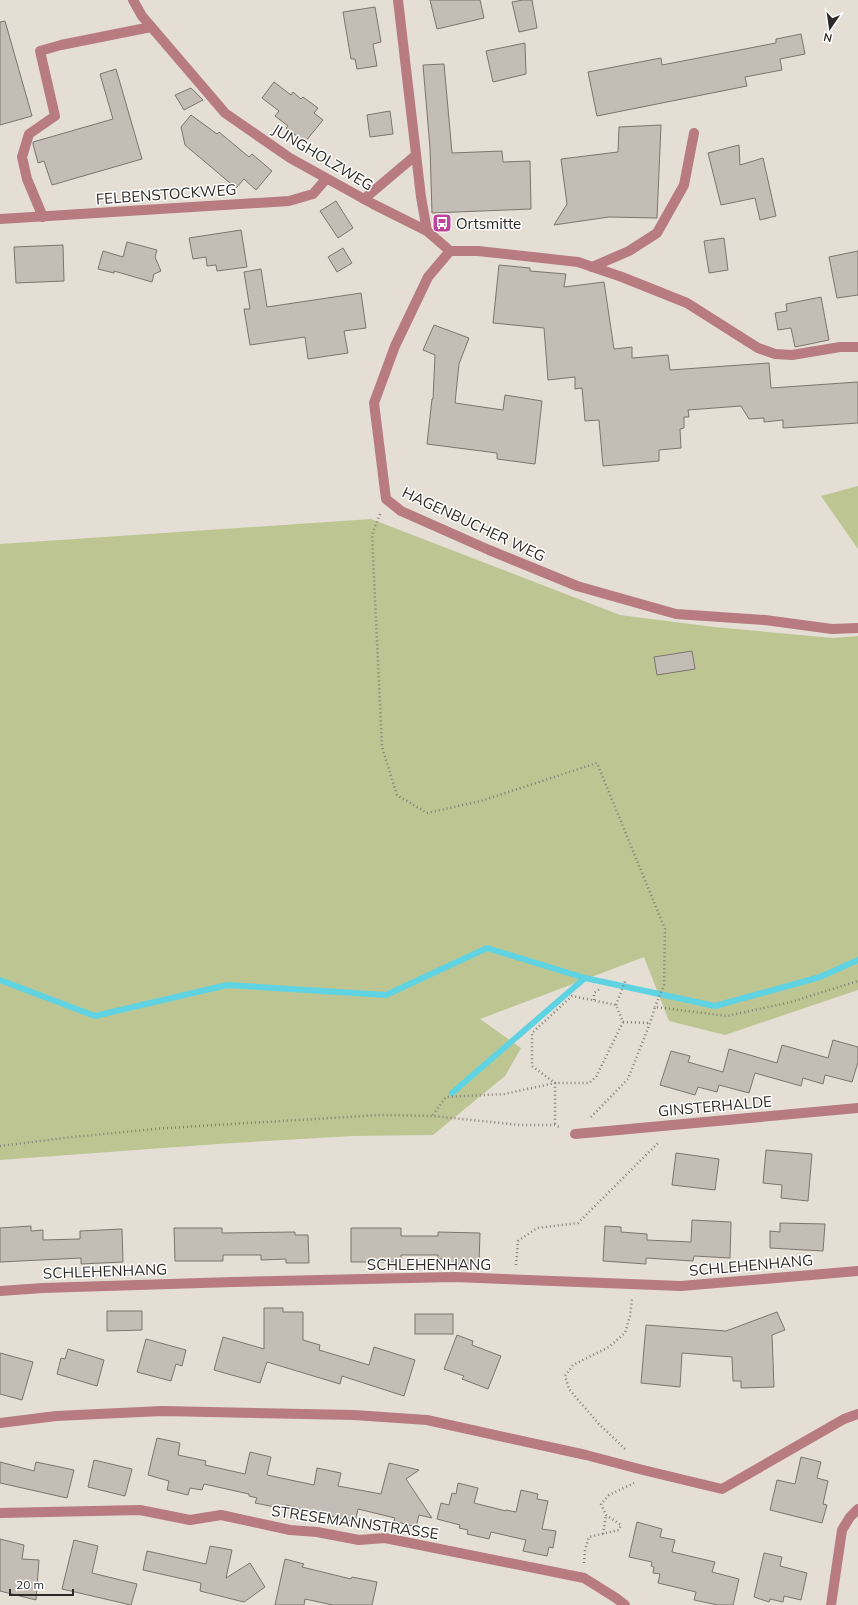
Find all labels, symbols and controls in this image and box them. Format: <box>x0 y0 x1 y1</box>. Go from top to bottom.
north arrow <box>810 8 850 48</box>
text: N <box>822 30 833 45</box>
street label: JUNGHOLZWEG <box>269 119 377 195</box>
street label: FELBENSTOCKWEG <box>95 180 237 208</box>
bus stop icon: Ortsmitte <box>431 212 453 234</box>
place label: Ortsmitte <box>456 214 521 233</box>
street label: HAGENBUCHER WEG <box>399 482 549 566</box>
street label: GINSTERHALDE <box>657 1092 773 1120</box>
street label: SCHLEHENHANG <box>688 1250 814 1280</box>
street label: SCHLEHENHANG <box>367 1255 491 1274</box>
street label: SCHLEHENHANG <box>43 1259 167 1283</box>
street label: STRESEMANNSTRASSE <box>270 1501 440 1543</box>
scale bar <box>10 1571 73 1597</box>
text: 20 m <box>16 1577 44 1592</box>

